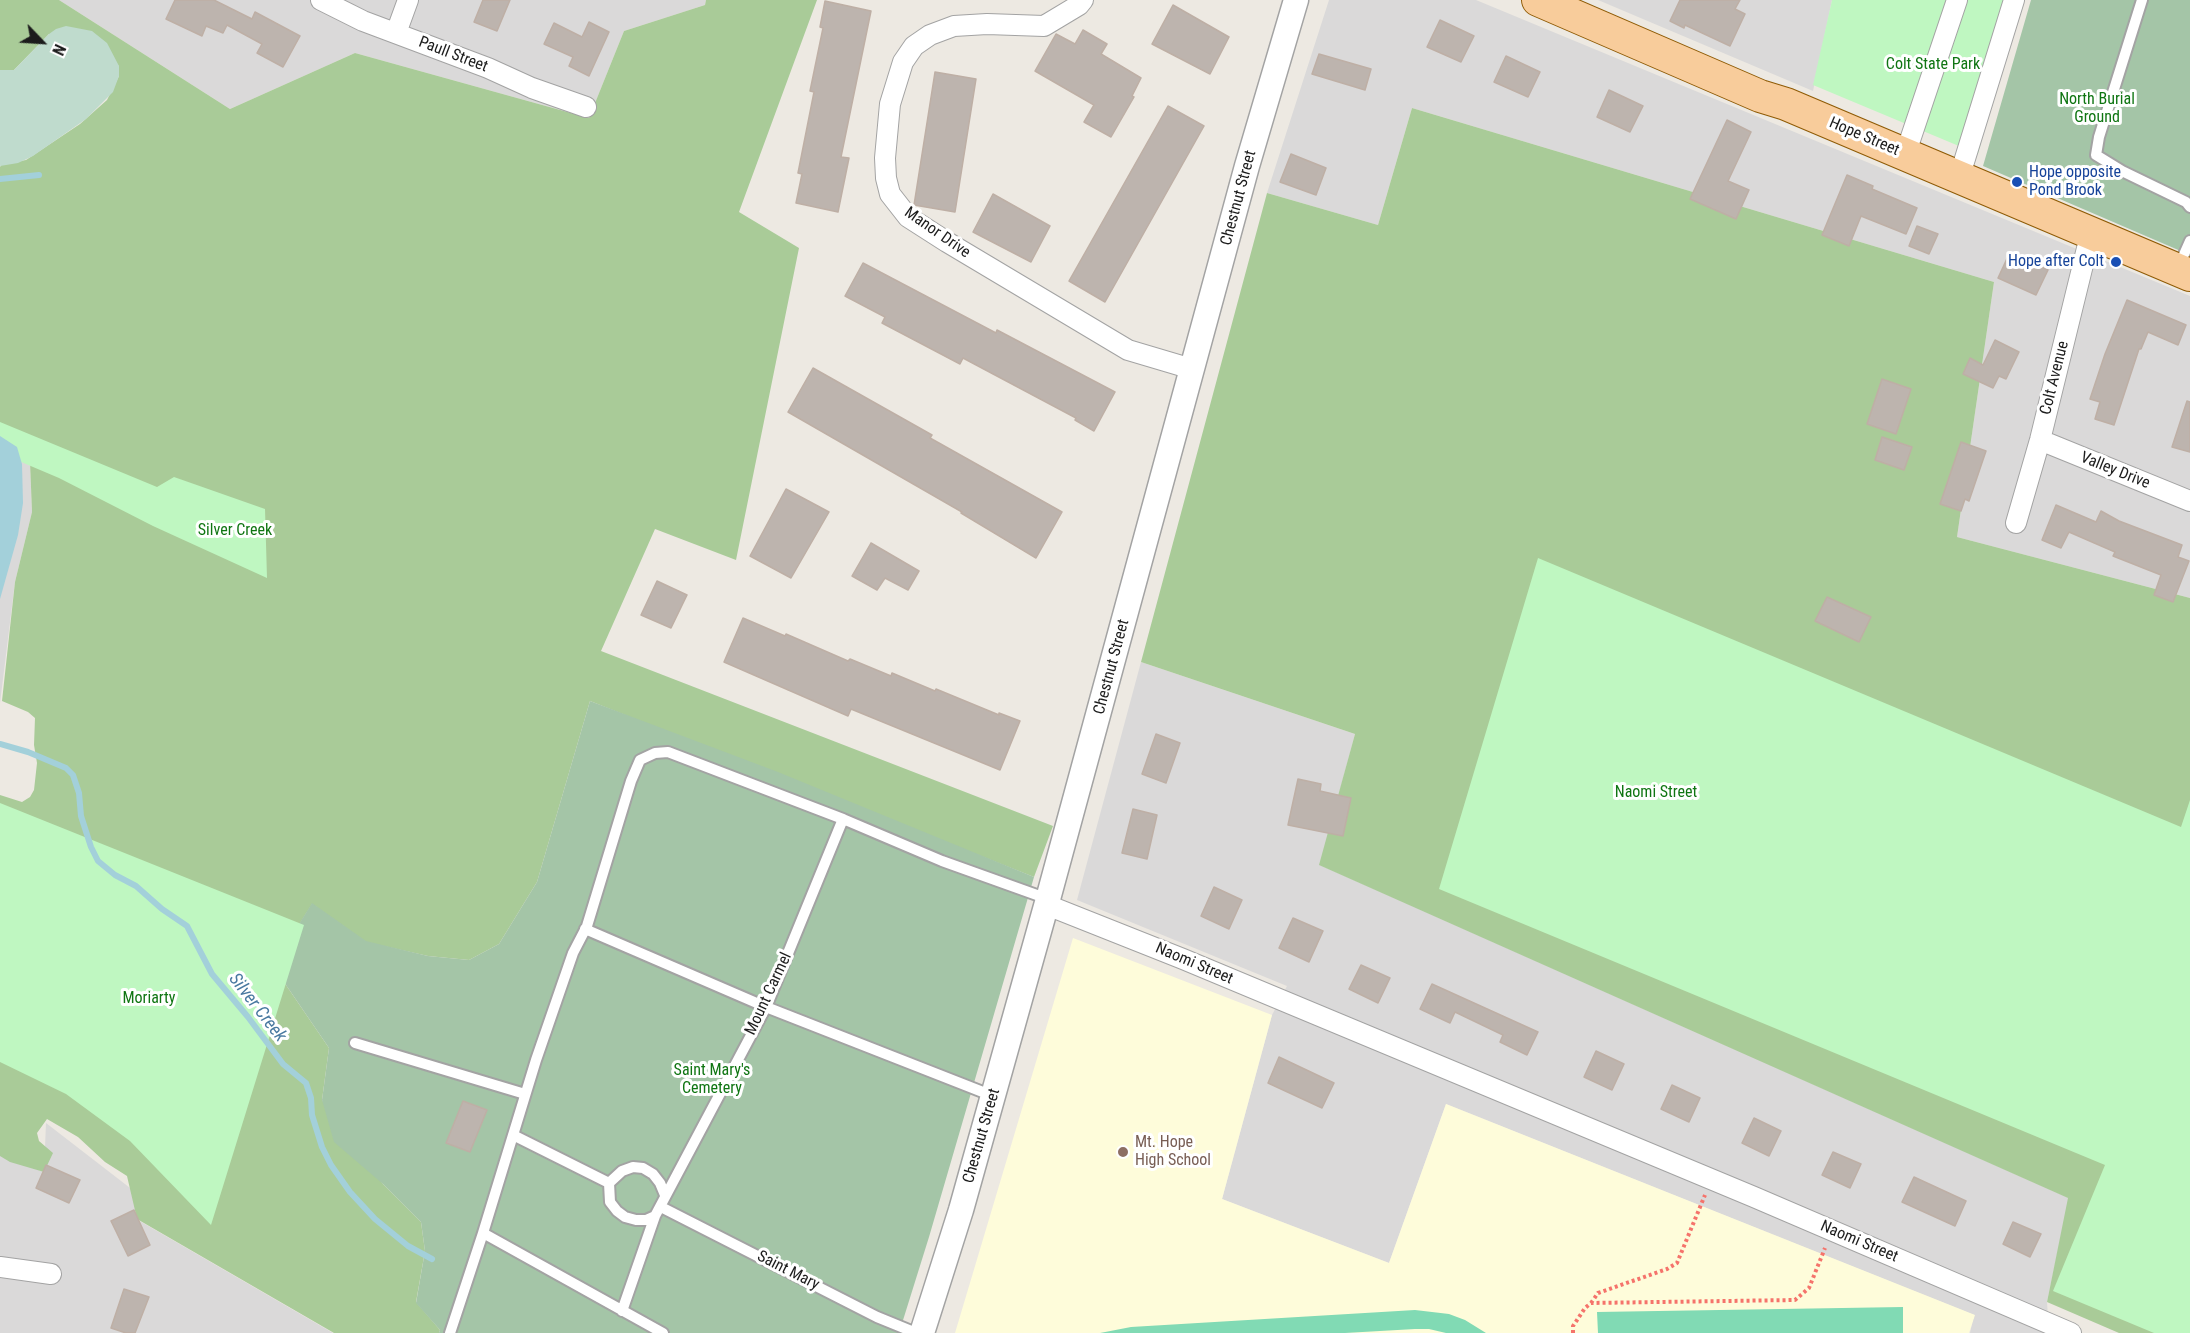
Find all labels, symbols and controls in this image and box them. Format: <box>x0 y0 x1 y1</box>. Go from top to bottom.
north arrow <box>12 12 72 72</box>
street label: Paull Street <box>416 33 490 77</box>
text: N <box>48 41 69 58</box>
park label: Colt State Park <box>1886 55 1980 75</box>
park label: North Burial Ground <box>2059 90 2135 128</box>
street label: Hope Street <box>1826 114 1902 160</box>
street label: Chestnut Street <box>1217 148 1261 248</box>
place label: Hope opposite Pond Brook <box>2029 163 2121 201</box>
marker: Hope opposite Pond Brook <box>2010 175 2024 189</box>
street label: Manor Drive <box>900 203 974 263</box>
place label: Hope after Colt <box>2008 252 2104 272</box>
marker: Hope after Colt <box>2109 255 2123 269</box>
street label: Colt Avenue <box>2037 339 2073 417</box>
street label: Valley Drive <box>2077 448 2153 494</box>
park label: Silver Creek <box>198 521 272 541</box>
street label: Chestnut Street <box>1090 617 1134 717</box>
park label: Naomi Street <box>1615 783 1697 803</box>
street label: Naomi Street <box>1152 939 1236 989</box>
street label: Mount Carmel <box>742 950 796 1038</box>
water label: Silver Creek <box>223 969 291 1047</box>
park label: Moriarty <box>123 989 175 1009</box>
park label: Saint Mary's Cemetery <box>674 1061 750 1099</box>
street label: Chestnut Street <box>959 1086 1005 1186</box>
place label: Mt. Hope High School <box>1135 1133 1211 1171</box>
marker: Mt. Hope High School <box>1116 1145 1130 1159</box>
street label: Naomi Street <box>1817 1217 1901 1267</box>
street label: Saint Mary <box>754 1247 822 1295</box>

